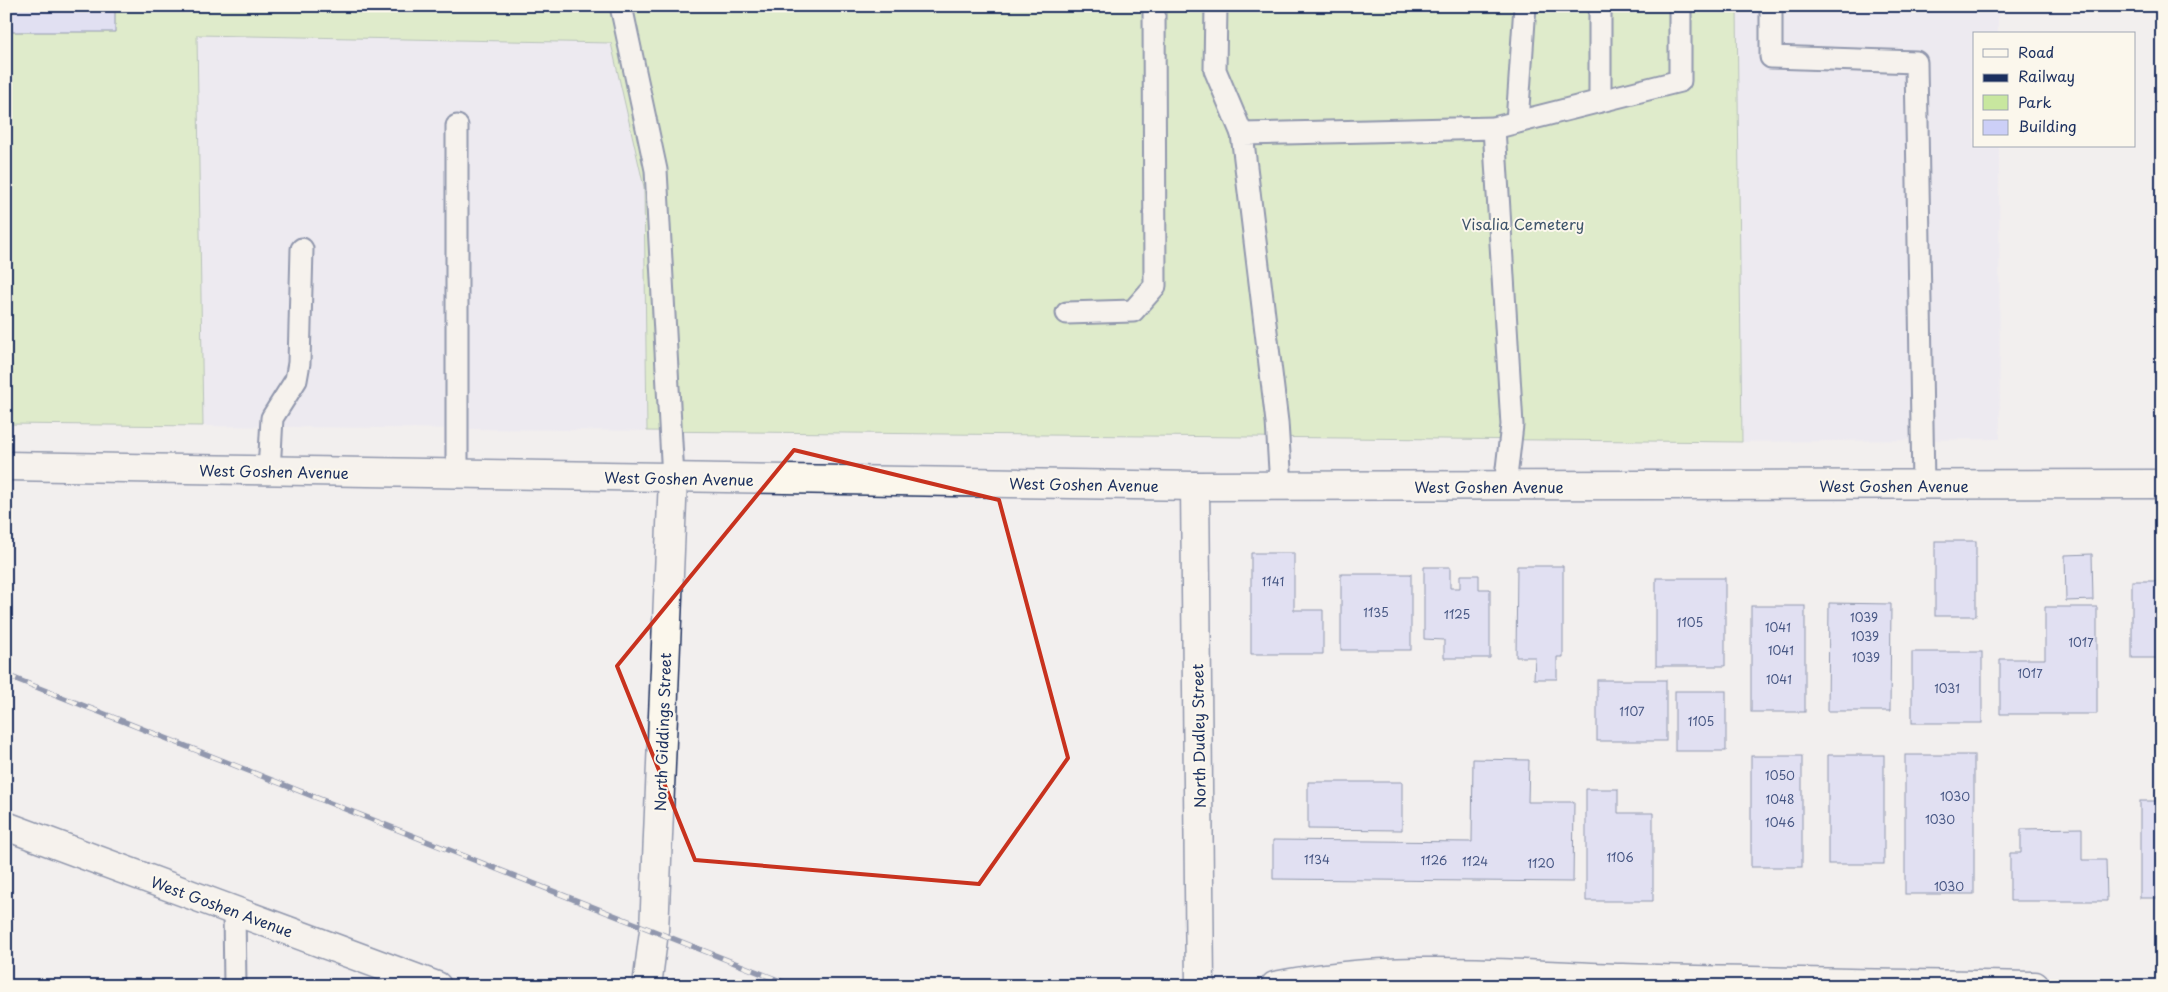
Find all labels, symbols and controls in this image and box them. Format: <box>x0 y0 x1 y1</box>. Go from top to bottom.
legend <box>1973 32 2136 148</box>
text: Road <box>2018 40 2054 63</box>
text: Railway <box>2018 64 2075 87</box>
text: Park <box>2018 90 2052 113</box>
text: Building <box>2018 114 2077 137</box>
park label: Visalia Cemetery <box>1462 212 1584 235</box>
street label: West Goshen Avenue <box>199 458 349 484</box>
street label: West Goshen Avenue <box>604 465 754 491</box>
street label: West Goshen Avenue <box>1009 471 1159 497</box>
street label: West Goshen Avenue <box>1819 474 1969 497</box>
street label: West Goshen Avenue <box>1414 475 1564 498</box>
house number: 1141 <box>1262 572 1284 590</box>
house number: 1135 <box>1363 603 1389 621</box>
house number: 1125 <box>1444 605 1470 623</box>
house number: 1039 <box>1850 608 1878 626</box>
house number: 1105 <box>1677 613 1703 631</box>
house number: 1041 <box>1765 618 1791 636</box>
house number: 1039 <box>1851 627 1879 645</box>
house number: 1017 <box>2068 633 2094 651</box>
house number: 1041 <box>1768 641 1794 659</box>
house number: 1039 <box>1852 648 1880 666</box>
street label: North Giddings Street <box>648 652 676 812</box>
street label: North Dudley Street <box>1185 664 1211 808</box>
house number: 1017 <box>2017 664 2043 682</box>
house number: 1041 <box>1766 670 1792 688</box>
house number: 1031 <box>1934 679 1960 697</box>
house number: 1107 <box>1619 702 1645 720</box>
house number: 1105 <box>1688 712 1714 730</box>
house number: 1050 <box>1765 766 1795 784</box>
house number: 1030 <box>1940 787 1970 805</box>
house number: 1048 <box>1766 790 1794 808</box>
house number: 1030 <box>1925 810 1955 828</box>
house number: 1046 <box>1765 813 1795 831</box>
house number: 1106 <box>1606 848 1634 866</box>
house number: 1134 <box>1304 850 1330 868</box>
house number: 1126 <box>1421 851 1447 869</box>
house number: 1124 <box>1462 852 1488 870</box>
house number: 1120 <box>1527 854 1555 872</box>
street label: West Goshen Avenue <box>148 870 296 942</box>
house number: 1030 <box>1934 877 1964 895</box>

